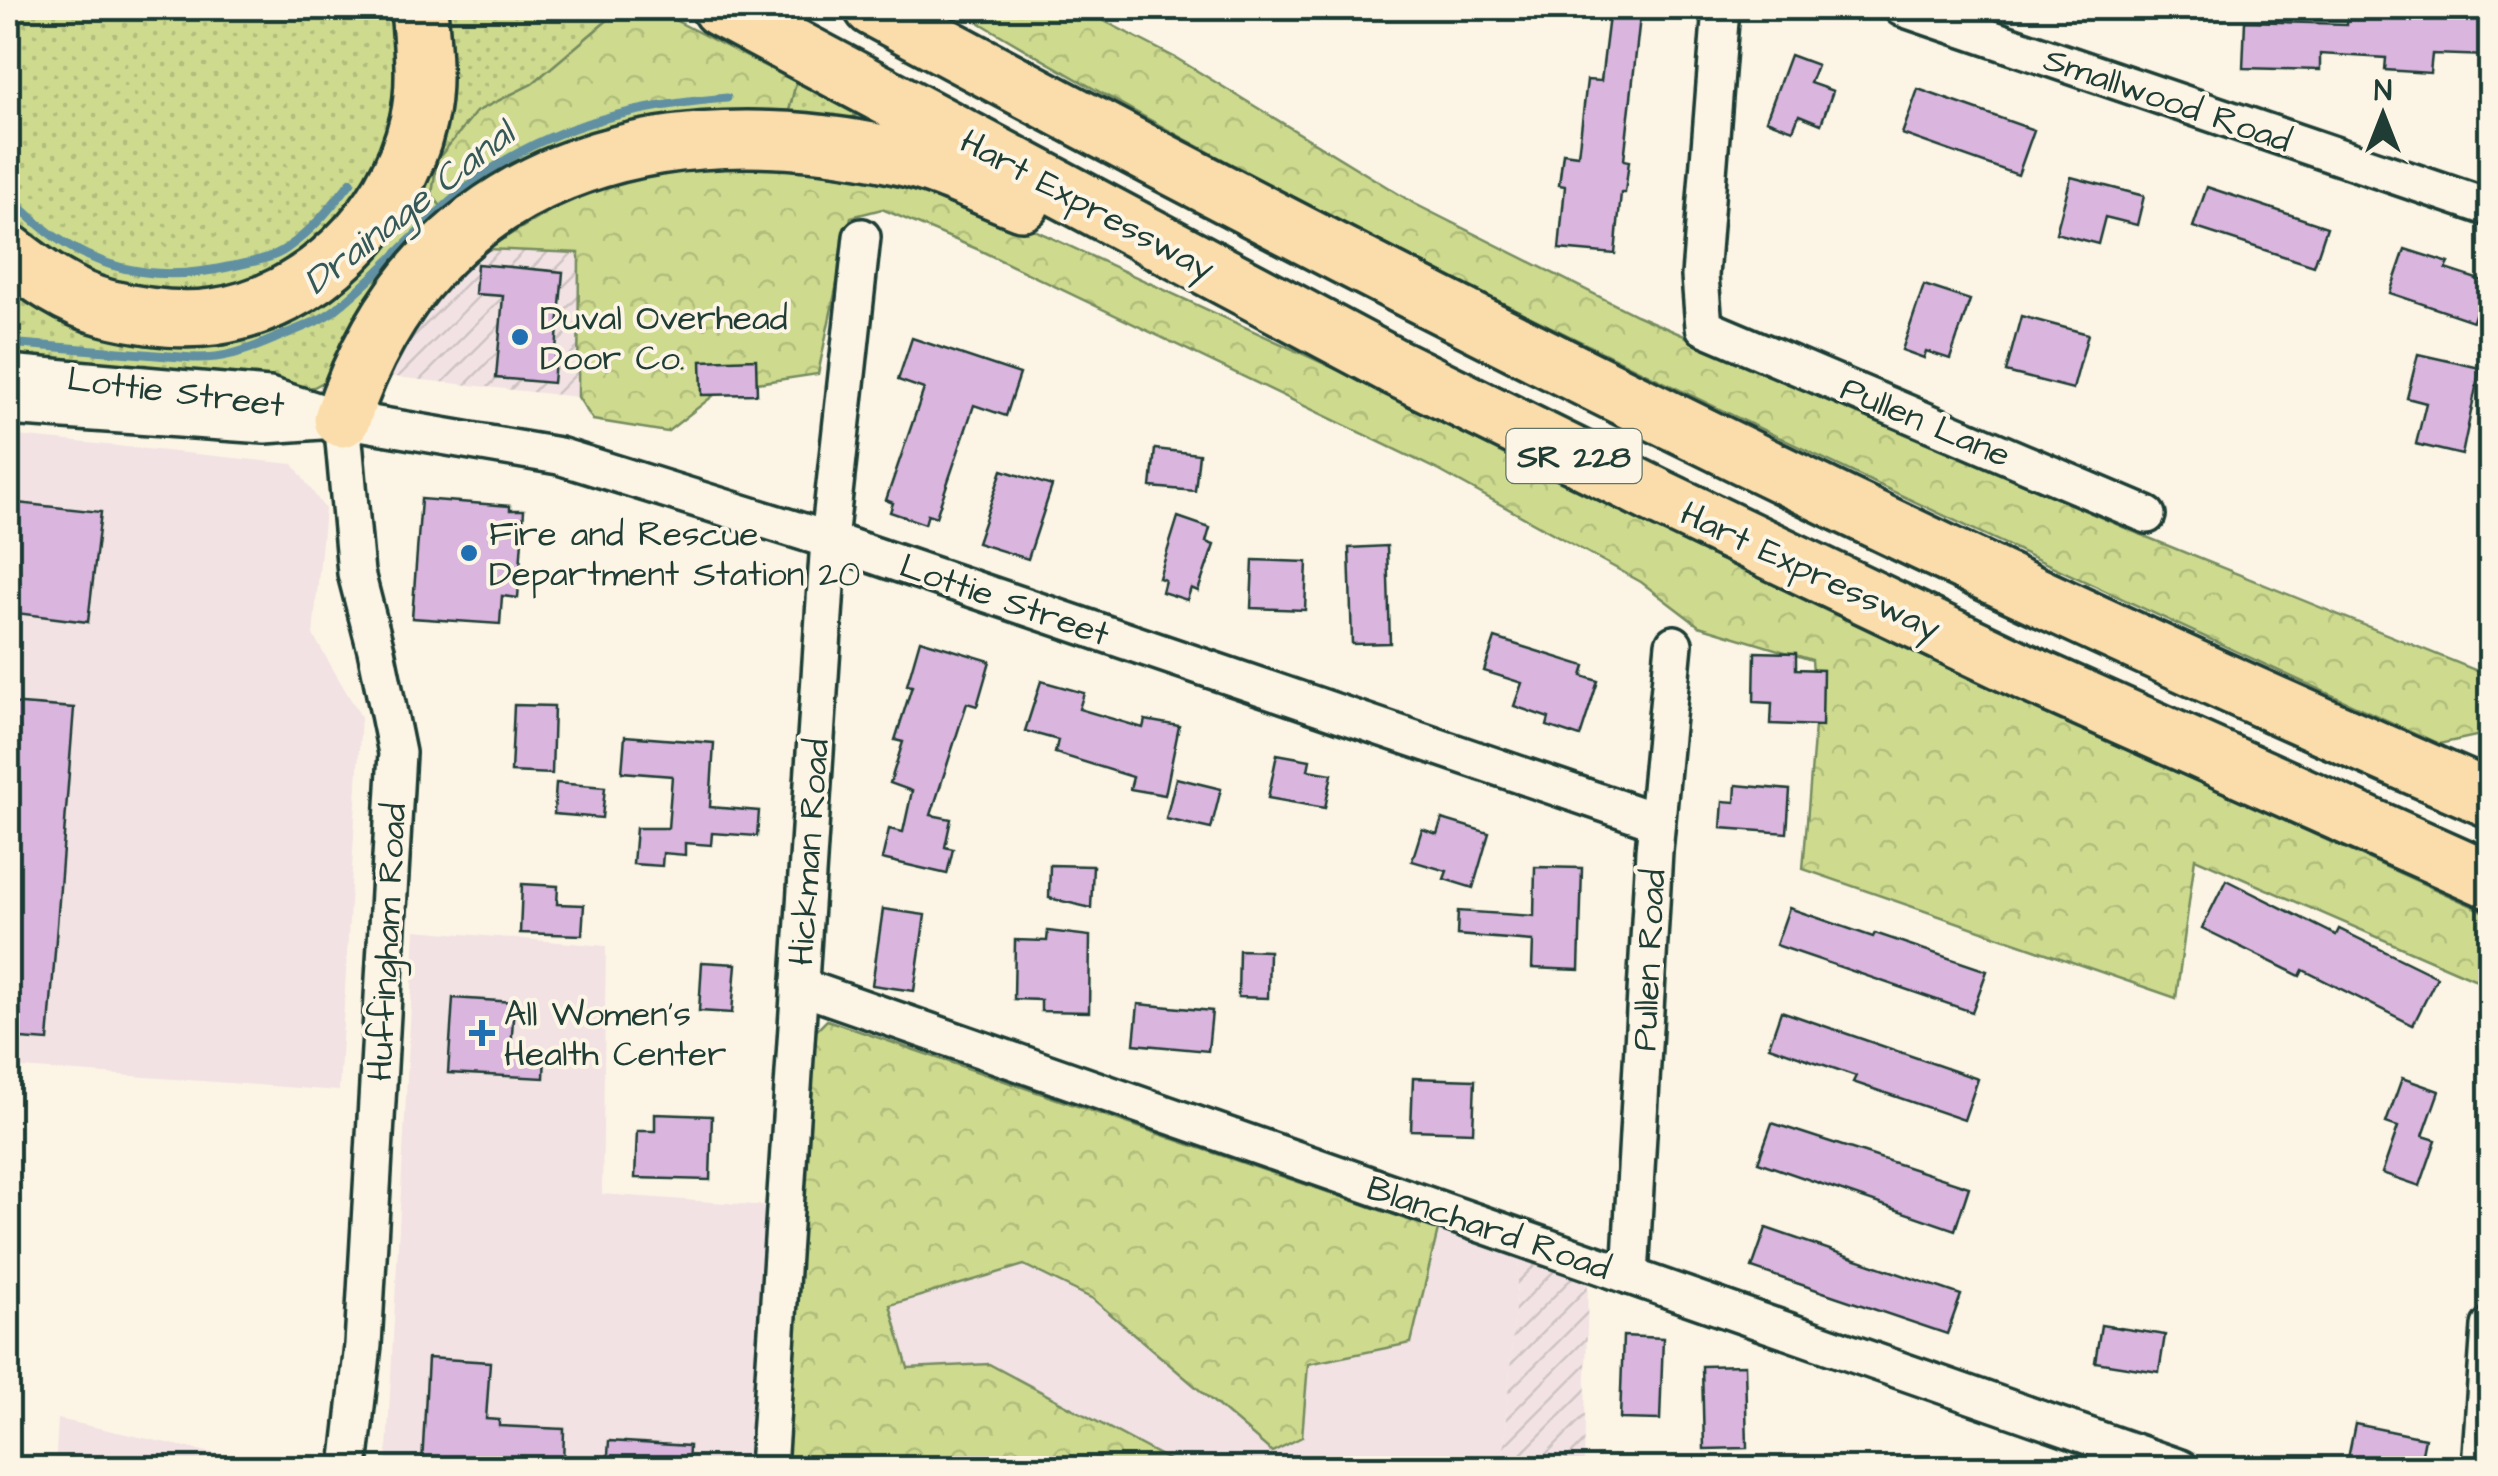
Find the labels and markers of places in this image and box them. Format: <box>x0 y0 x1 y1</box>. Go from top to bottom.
place label: Duval Overhead Door Co. <box>540 294 788 383</box>
marker: Duval Overhead Door Co. <box>509 326 531 348</box>
place label: Fire and Rescue Department Station 20 <box>489 510 860 599</box>
marker: Fire and Rescue Department Station 20 <box>458 542 480 564</box>
place label: All Women's Health Center <box>504 990 727 1079</box>
marker: All Women's Health Center <box>469 1020 495 1046</box>

